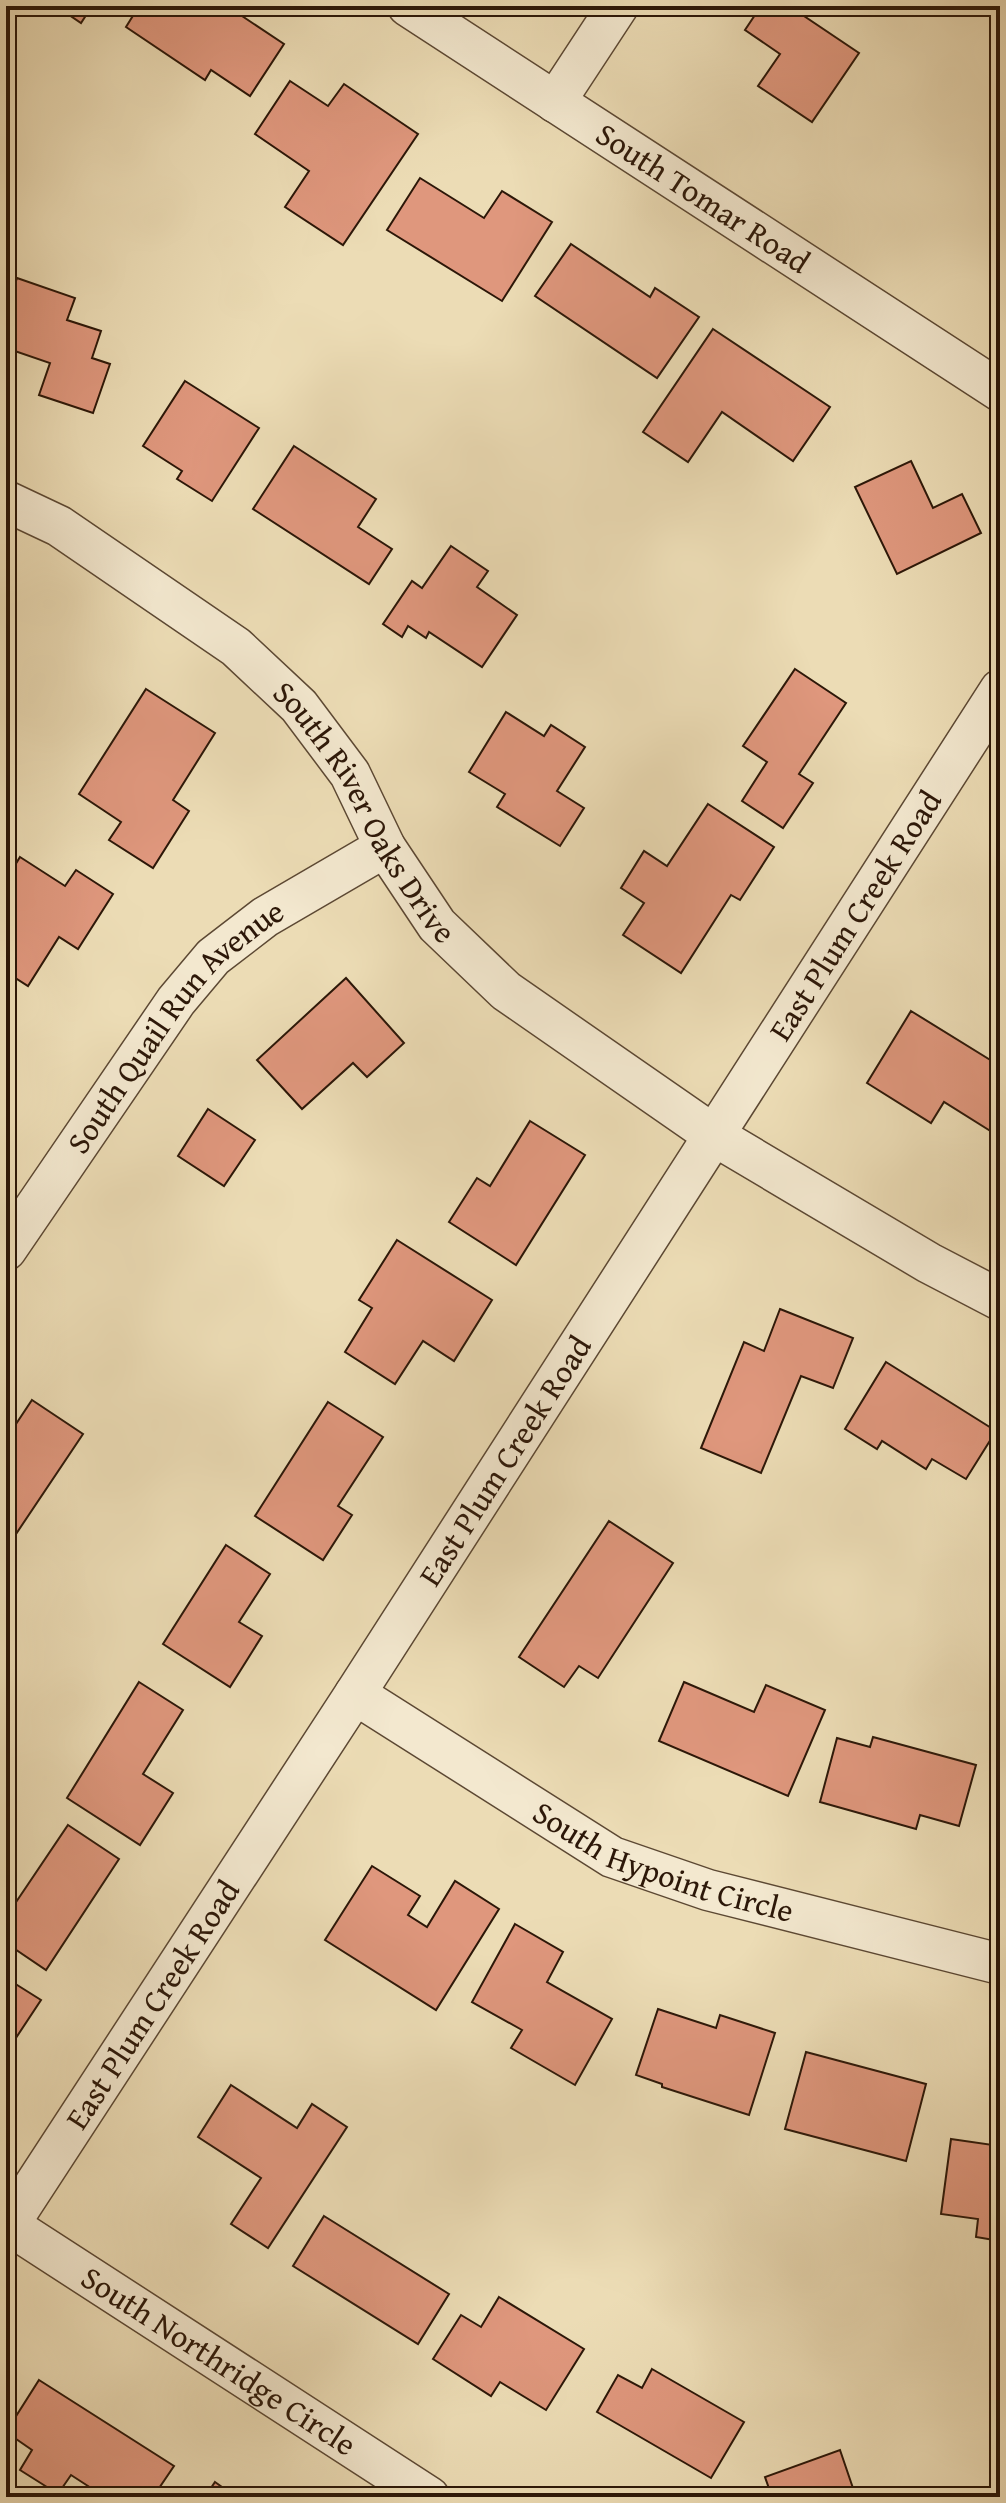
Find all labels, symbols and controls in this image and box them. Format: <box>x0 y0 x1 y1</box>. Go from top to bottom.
street label: South Tomar Road <box>587 110 820 285</box>
street label: South River Oaks Drive <box>263 669 466 954</box>
street label: East Plum Creek Road <box>757 781 953 1050</box>
street label: South Quail Run Avenue <box>55 887 292 1163</box>
street label: East Plum Creek Road <box>406 1326 602 1595</box>
street label: South Hypoint Circle <box>524 1789 799 1934</box>
street label: East Plum Creek Road <box>53 1870 251 2138</box>
street label: South Northridge Circle <box>72 2254 366 2467</box>

